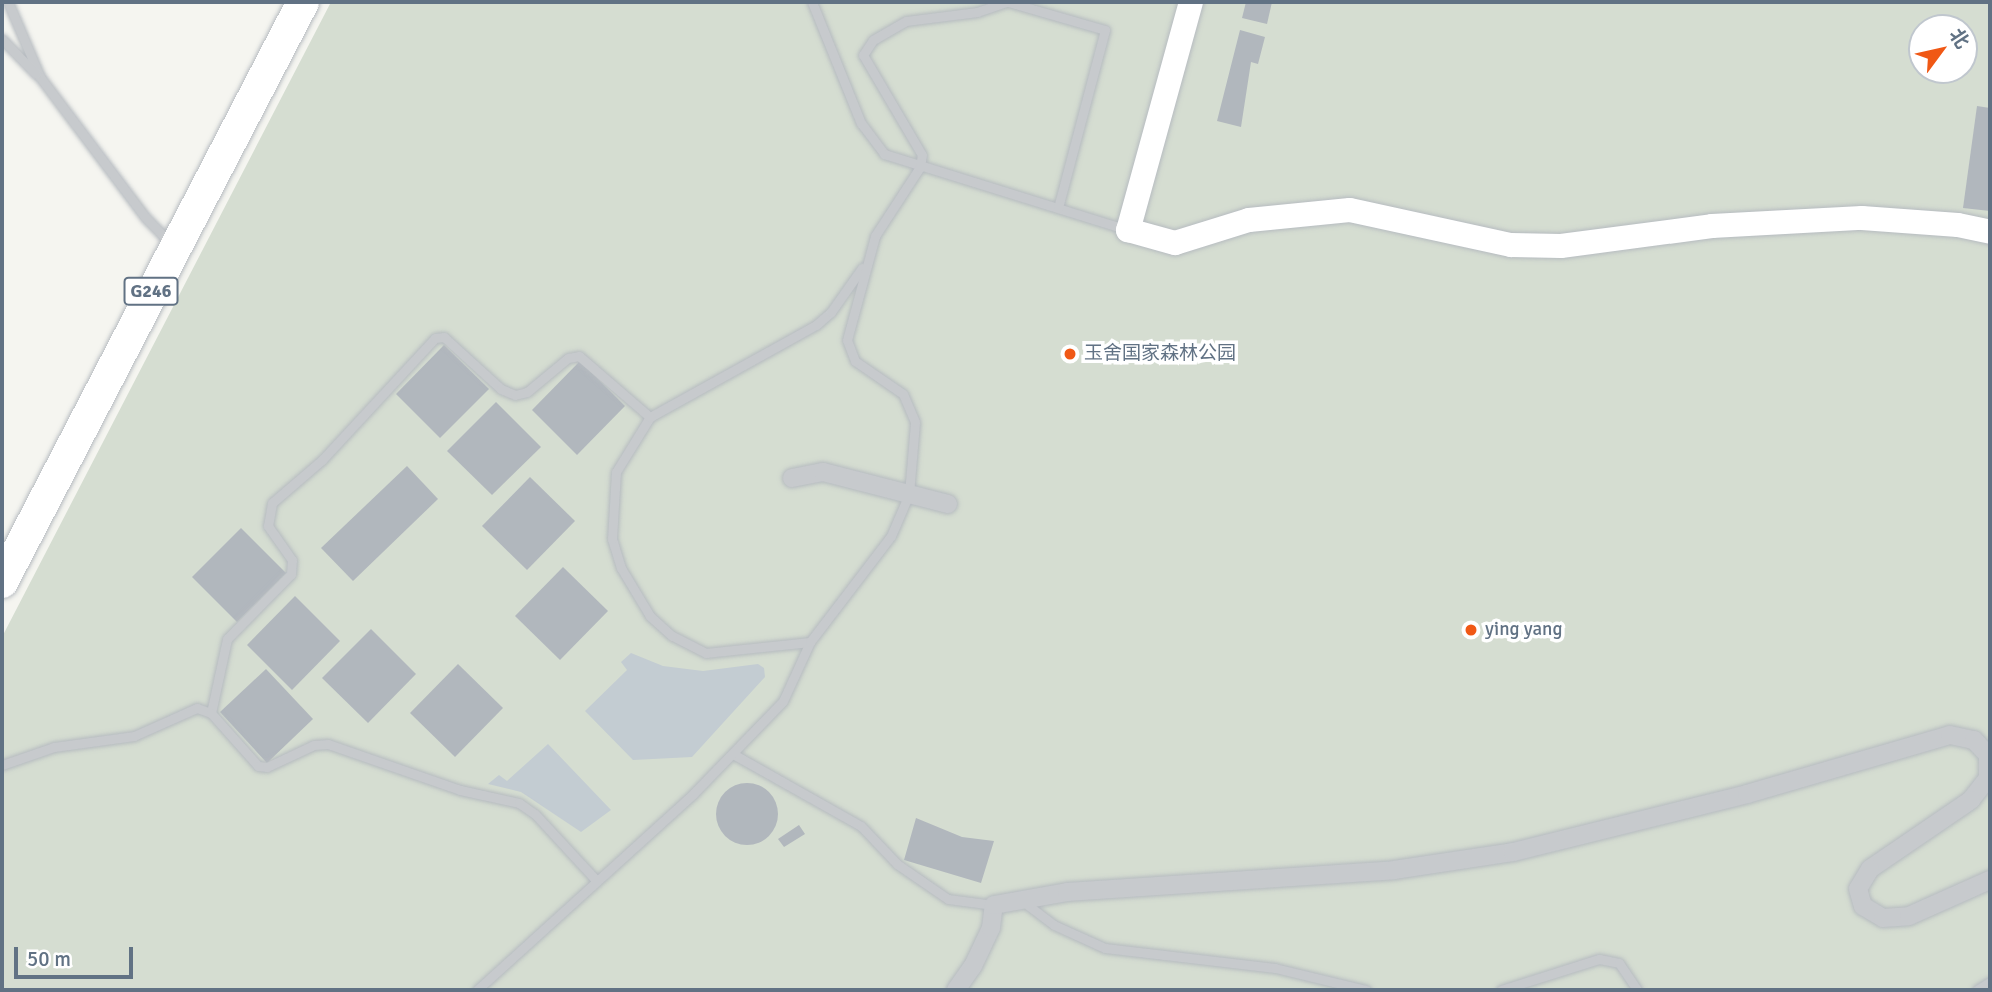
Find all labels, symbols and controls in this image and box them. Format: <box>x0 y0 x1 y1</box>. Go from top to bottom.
north arrow <box>1908 14 1978 84</box>
text: 北 <box>1944 24 1974 53</box>
road number: G246 <box>123 276 179 306</box>
place label: 玉舍国家森林公园 <box>1084 343 1236 365</box>
marker: 玉舍国家森林公园 <box>1062 346 1078 362</box>
place label: ying yang <box>1485 619 1562 641</box>
marker: ying yang <box>1463 622 1479 638</box>
scale bar <box>18 932 136 976</box>
text: 50 m <box>27 946 71 972</box>

